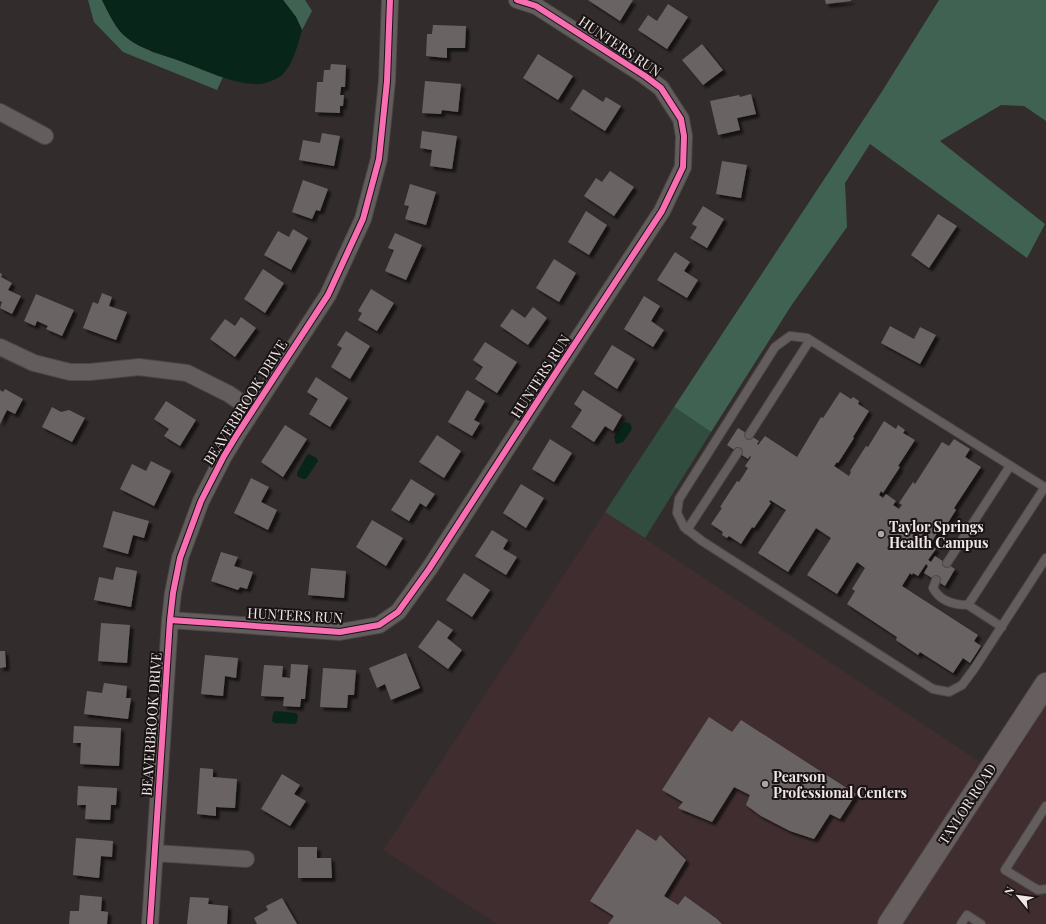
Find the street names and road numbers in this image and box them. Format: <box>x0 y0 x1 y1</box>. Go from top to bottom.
street label: HUNTERS RUN <box>575 11 665 81</box>
street label: HUNTERS RUN <box>506 331 574 421</box>
street label: BEAVERBROOK DRIVE <box>199 336 291 468</box>
street label: HUNTERS RUN <box>247 603 343 627</box>
street label: BEAVERBROOK DRIVE <box>137 652 165 796</box>
street label: TAYLOR ROAD <box>934 760 1000 848</box>

